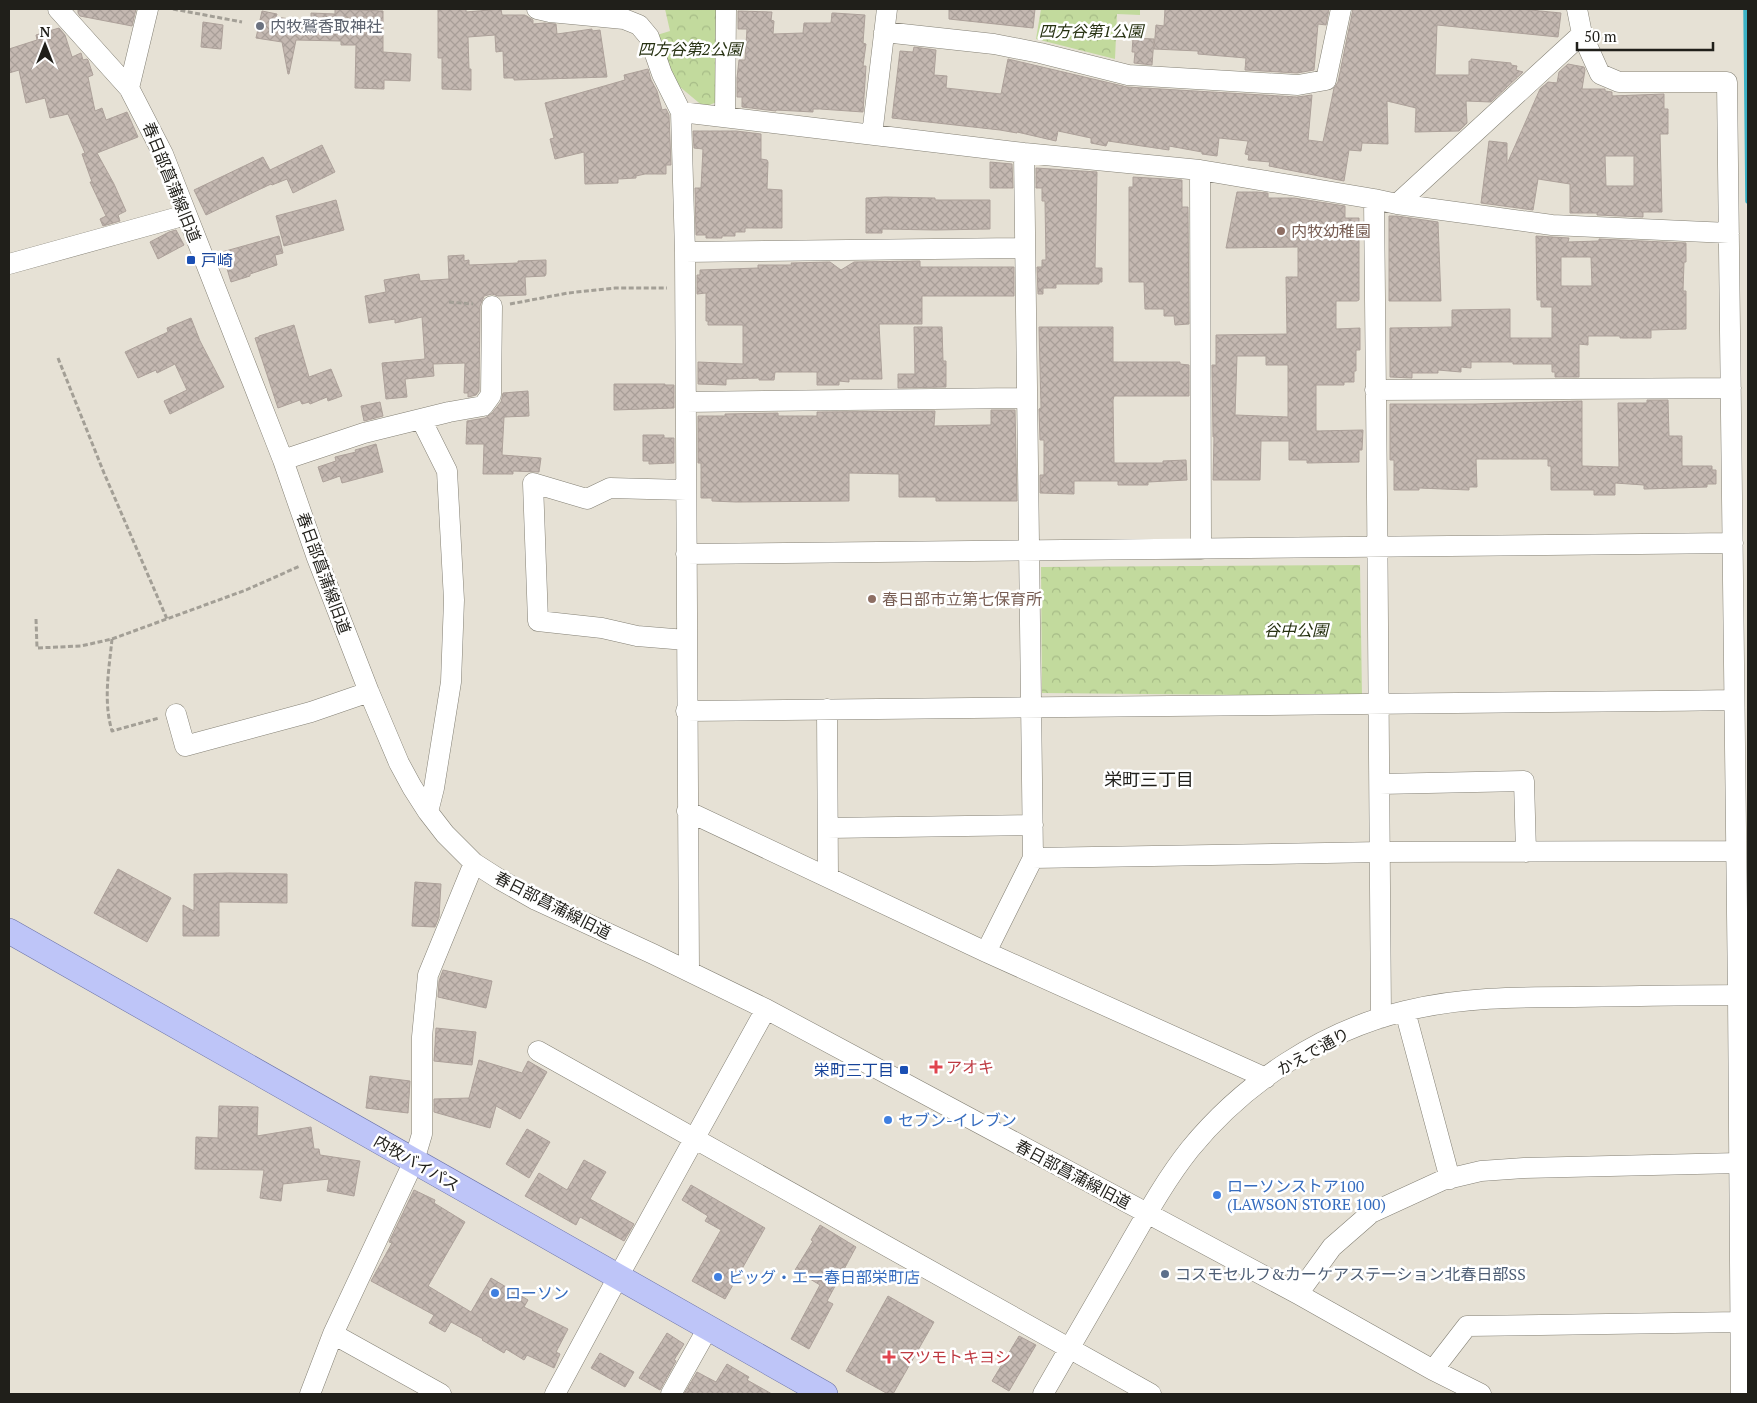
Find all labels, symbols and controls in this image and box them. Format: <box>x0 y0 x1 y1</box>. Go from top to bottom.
place label: 内牧鷲香取神社 <box>270 15 382 37</box>
north arrow <box>20 20 70 70</box>
marker: 内牧鷲香取神社 <box>254 20 266 32</box>
park label: 四方谷第1公園 <box>1039 20 1145 42</box>
scale bar <box>1577 20 1713 52</box>
text: N <box>40 22 51 41</box>
text: 50 m <box>1584 26 1617 46</box>
park label: 四方谷第2公園 <box>638 38 744 60</box>
street label: 春日部菖蒲線旧道 <box>138 119 206 245</box>
place label: 内牧幼稚園 <box>1291 220 1371 242</box>
marker: 内牧幼稚園 <box>1275 225 1287 237</box>
place label: 戸崎 <box>201 249 233 271</box>
marker: 戸崎 <box>185 254 197 266</box>
street label: 春日部菖蒲線旧道 <box>292 509 356 637</box>
place label: 春日部市立第七保育所 <box>882 588 1042 610</box>
marker: 春日部市立第七保育所 <box>866 593 878 605</box>
park label: 谷中公園 <box>1264 619 1330 641</box>
district label: 栄町三丁目 <box>1104 767 1194 791</box>
street label: 春日部菖蒲線旧道 <box>491 866 615 944</box>
street label: かえで通り <box>1273 1022 1353 1080</box>
place label: アオキ <box>946 1056 994 1078</box>
place label: 栄町三丁目 <box>814 1059 894 1081</box>
marker: アオキ <box>930 1061 942 1073</box>
marker: 栄町三丁目 <box>898 1064 910 1076</box>
place label: セブン-イレブン <box>898 1109 1017 1131</box>
marker: セブン-イレブン <box>882 1114 894 1126</box>
street label: 内牧バイパス <box>370 1130 464 1196</box>
street label: 春日部菖蒲線旧道 <box>1011 1134 1135 1214</box>
place label: ローソンストア100 (LAWSON STORE 100) <box>1227 1175 1386 1215</box>
marker: ローソンストア100 (LAWSON STORE 100) <box>1211 1189 1223 1201</box>
place label: コスモセルフ&カーケアステーション北春日部SS <box>1175 1263 1526 1285</box>
place label: ビッグ・エー春日部栄町店 <box>728 1266 920 1288</box>
marker: コスモセルフ&カーケアステーション北春日部SS <box>1159 1268 1171 1280</box>
marker: ビッグ・エー春日部栄町店 <box>712 1271 724 1283</box>
place label: ローソン <box>505 1282 569 1304</box>
marker: ローソン <box>489 1287 501 1299</box>
place label: マツモトキヨシ <box>899 1346 1011 1368</box>
marker: マツモトキヨシ <box>883 1351 895 1363</box>

